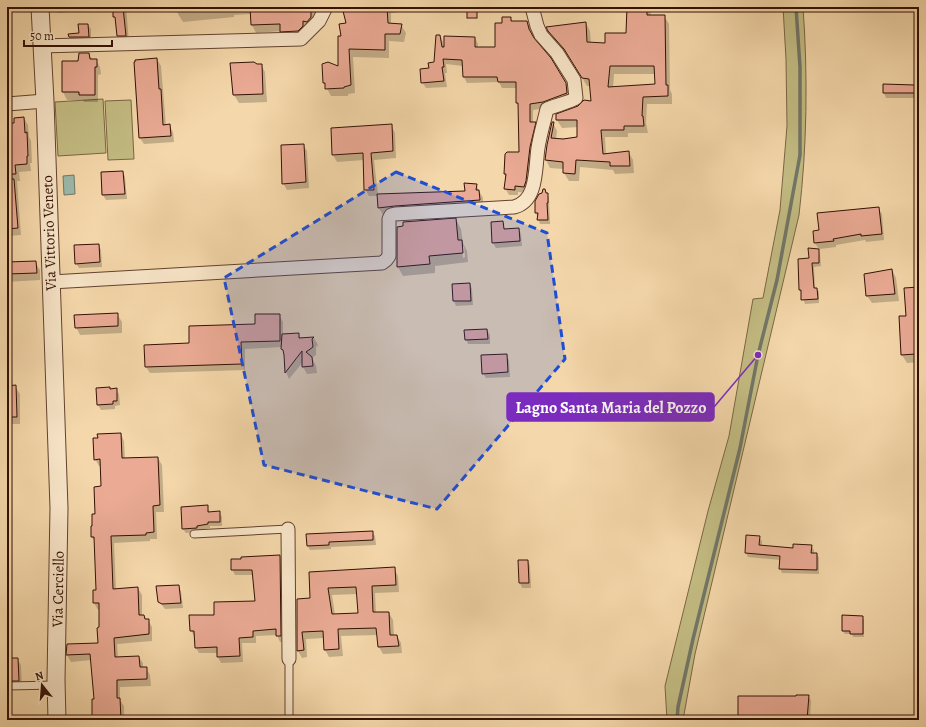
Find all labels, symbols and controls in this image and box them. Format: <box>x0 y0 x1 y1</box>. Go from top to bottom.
scale bar <box>24 22 112 48</box>
text: 50 m <box>30 28 54 44</box>
street label: Via Vittorio Veneto <box>37 175 61 292</box>
callout: Lagno Santa Maria del Pozzo <box>507 393 714 421</box>
text: Lagno Santa Maria del Pozzo <box>516 397 706 419</box>
street label: Via Cerciello <box>47 551 69 628</box>
north arrow <box>22 665 62 705</box>
text: N <box>33 668 45 684</box>

